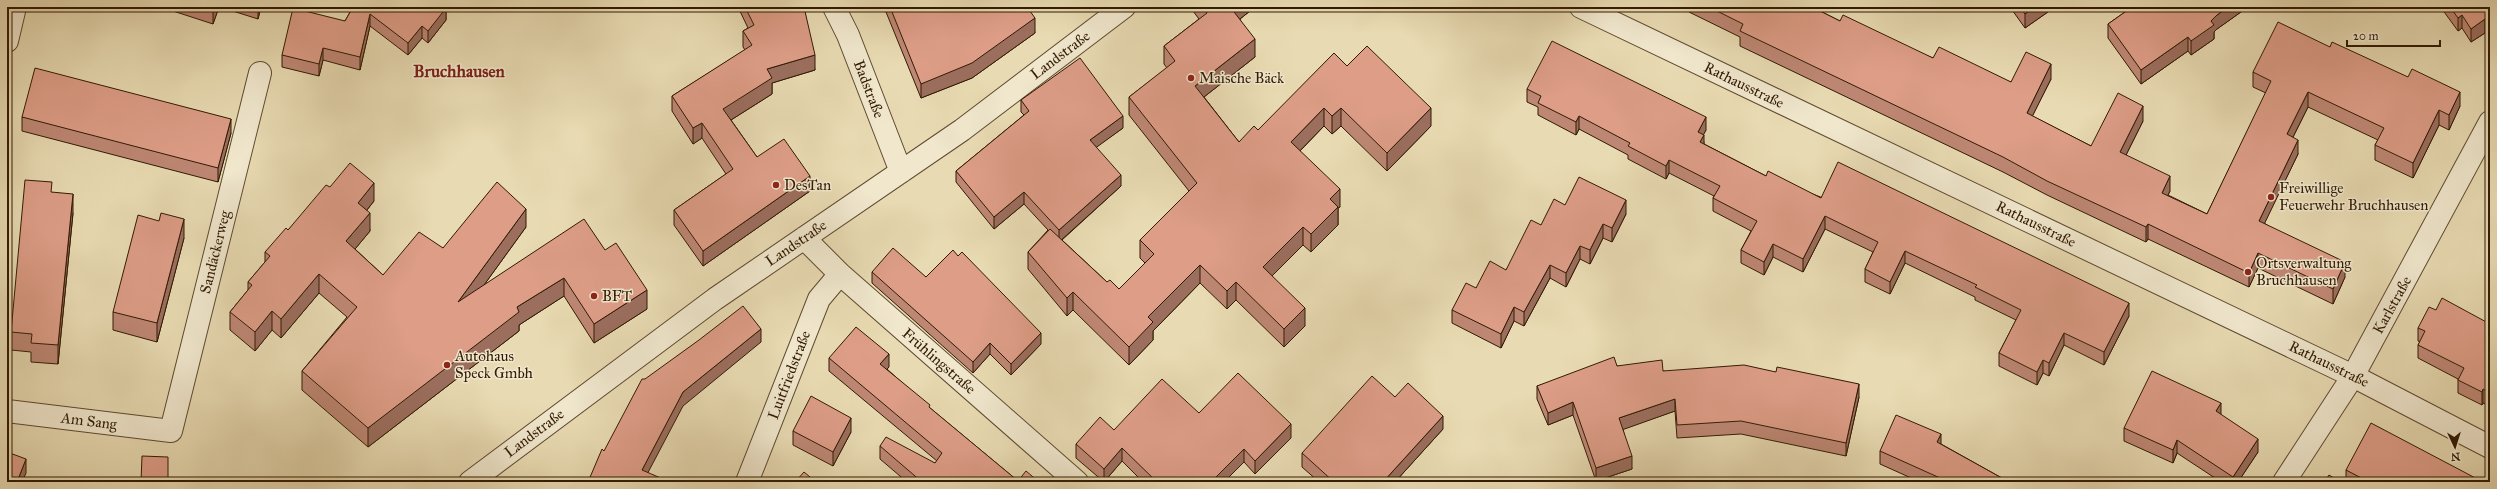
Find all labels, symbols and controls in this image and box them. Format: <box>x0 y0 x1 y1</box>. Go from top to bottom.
scale bar <box>2347 22 2440 48</box>
street label: Landstraße <box>1027 27 1093 83</box>
text: 20 m <box>2353 29 2379 43</box>
street label: Badstraße <box>850 58 888 120</box>
street label: Rathausstraße <box>1701 58 1787 112</box>
district label: Bruchhausen <box>413 61 506 82</box>
place label: Maische Bäck <box>1199 69 1284 87</box>
marker: Maische Bäck <box>1186 73 1196 83</box>
place label: DesTan <box>784 176 831 194</box>
place label: Freiwillige Feuerwehr Bruchhausen <box>2279 179 2428 214</box>
marker: DesTan <box>771 180 781 190</box>
marker: Freiwillige Feuerwehr Bruchhausen <box>2266 192 2276 202</box>
street label: Rathausstraße <box>1993 197 2079 251</box>
street label: Sandäckerweg <box>196 208 234 295</box>
street label: Landstraße <box>762 216 830 270</box>
place label: Ortsverwaltung Bruchhausen <box>2256 254 2352 289</box>
marker: Ortsverwaltung Bruchhausen <box>2243 267 2253 277</box>
street label: Karlstraße <box>2369 273 2415 337</box>
place label: BFT <box>602 287 632 305</box>
marker: BFT <box>589 291 599 301</box>
street label: Frühlingstraße <box>899 324 979 398</box>
street label: Luitfriedstraße <box>764 328 814 422</box>
street label: Rathausstraße <box>2286 337 2372 391</box>
place label: Autohaus Speck Gmbh <box>454 347 534 382</box>
marker: Autohaus Speck Gmbh <box>442 360 452 370</box>
street label: Landstraße <box>501 405 567 461</box>
street label: Am Sang <box>59 409 119 433</box>
north arrow <box>2435 427 2475 467</box>
text: N <box>2450 450 2461 463</box>

